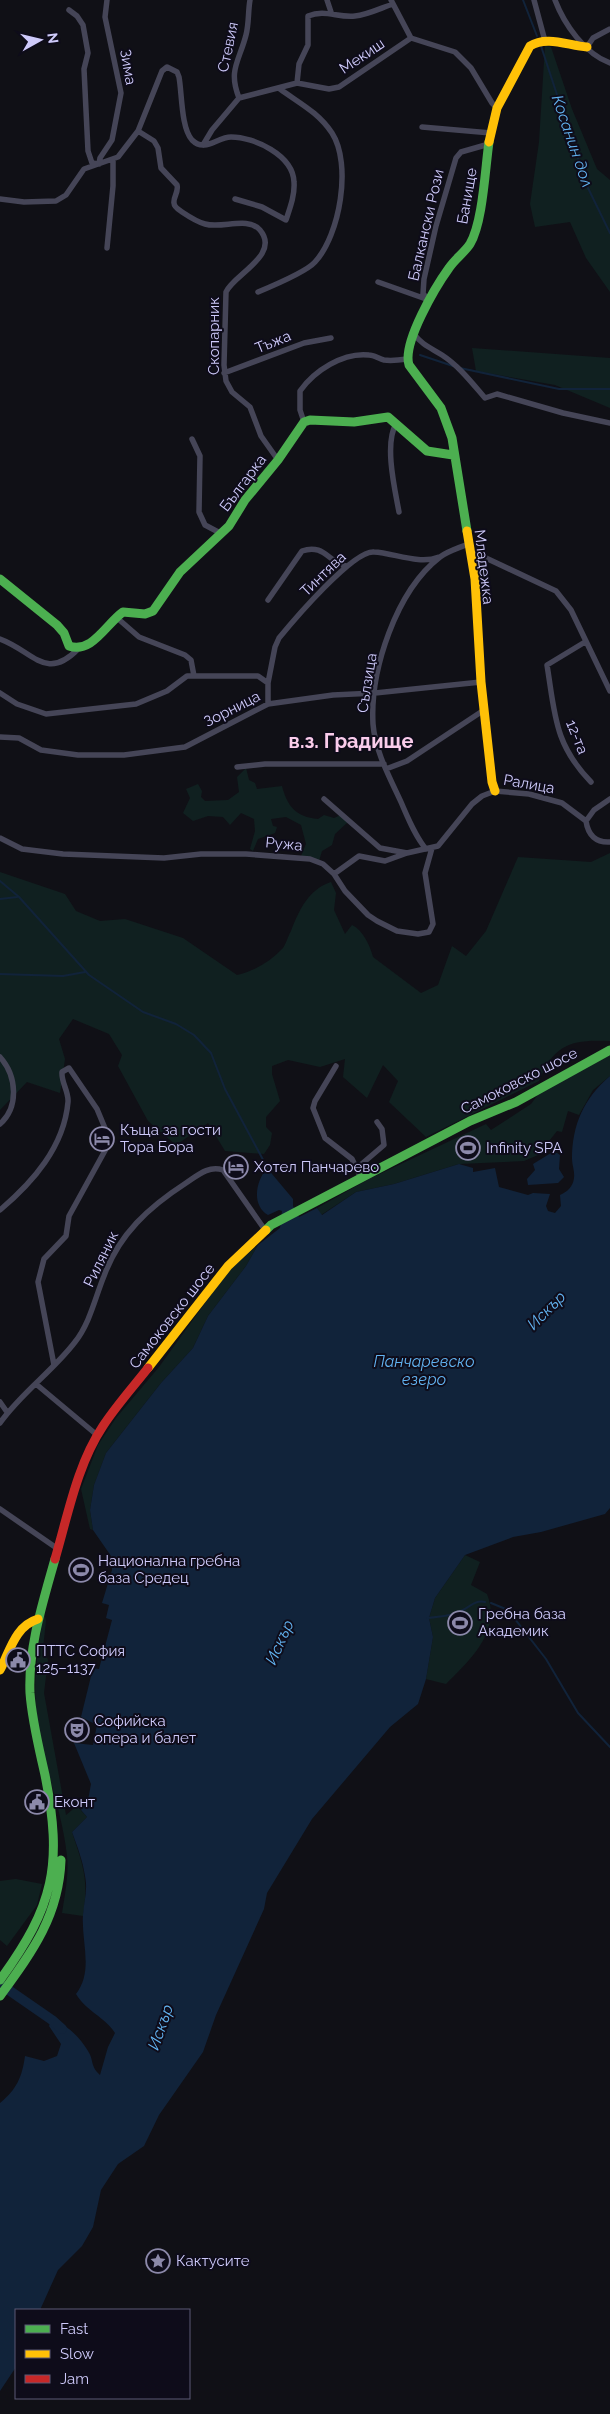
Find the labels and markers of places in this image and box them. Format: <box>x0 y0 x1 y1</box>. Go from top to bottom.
place label: Къща за гости Тора Бора <box>120 1121 221 1156</box>
hotel icon: Къща за гости Тора Бора <box>89 1126 115 1152</box>
sports icon: Infinity SPA <box>455 1135 481 1161</box>
place label: Infinity SPA <box>486 1139 562 1157</box>
hotel icon: Хотел Панчарево <box>223 1154 249 1180</box>
place label: Хотел Панчарево <box>254 1158 379 1176</box>
place label: Национална гребна база Средец <box>98 1552 240 1587</box>
sports icon: Национална гребна база Средец <box>68 1557 94 1583</box>
place label: Гребна база Академик <box>478 1605 566 1640</box>
sports icon: Гребна база Академик <box>447 1610 473 1636</box>
place label: ПТТС София 125–1137 <box>36 1642 125 1677</box>
public building icon: ПТТС София 125–1137 <box>5 1647 31 1673</box>
place label: Софийска опера и балет <box>94 1712 196 1747</box>
theatre icon: Софийска опера и балет <box>64 1717 90 1743</box>
public building icon: Еконт <box>24 1789 50 1815</box>
place label: Еконт <box>54 1793 95 1811</box>
place icon: Кактусите <box>145 2248 171 2274</box>
place label: Кактусите <box>176 2252 250 2270</box>

